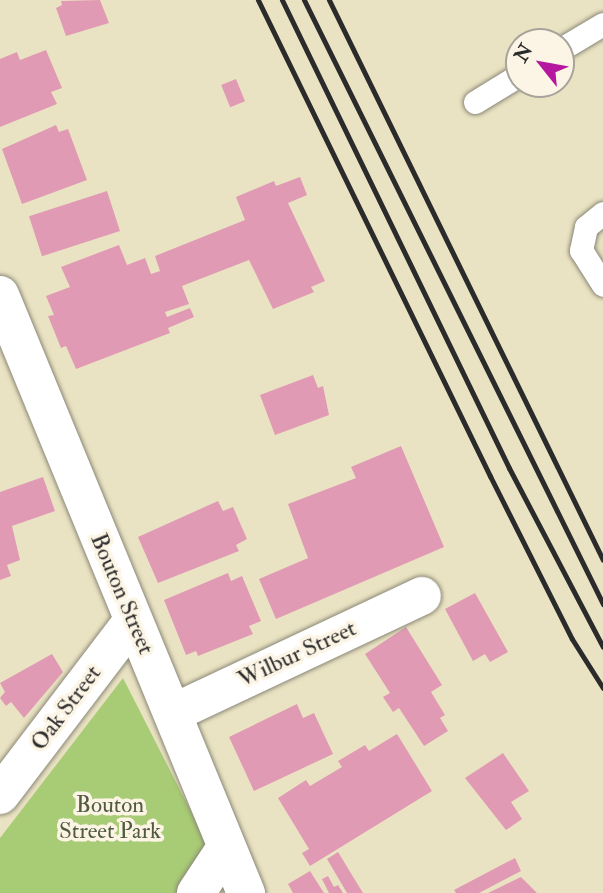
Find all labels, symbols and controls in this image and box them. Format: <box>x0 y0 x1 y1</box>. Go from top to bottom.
north arrow <box>505 28 575 98</box>
text: N <box>509 40 538 67</box>
street label: Bouton Street <box>84 529 160 659</box>
street label: Wilbur Street <box>233 615 361 693</box>
street label: Oak Street <box>25 660 107 756</box>
park label: Bouton Street Park <box>59 791 161 845</box>

